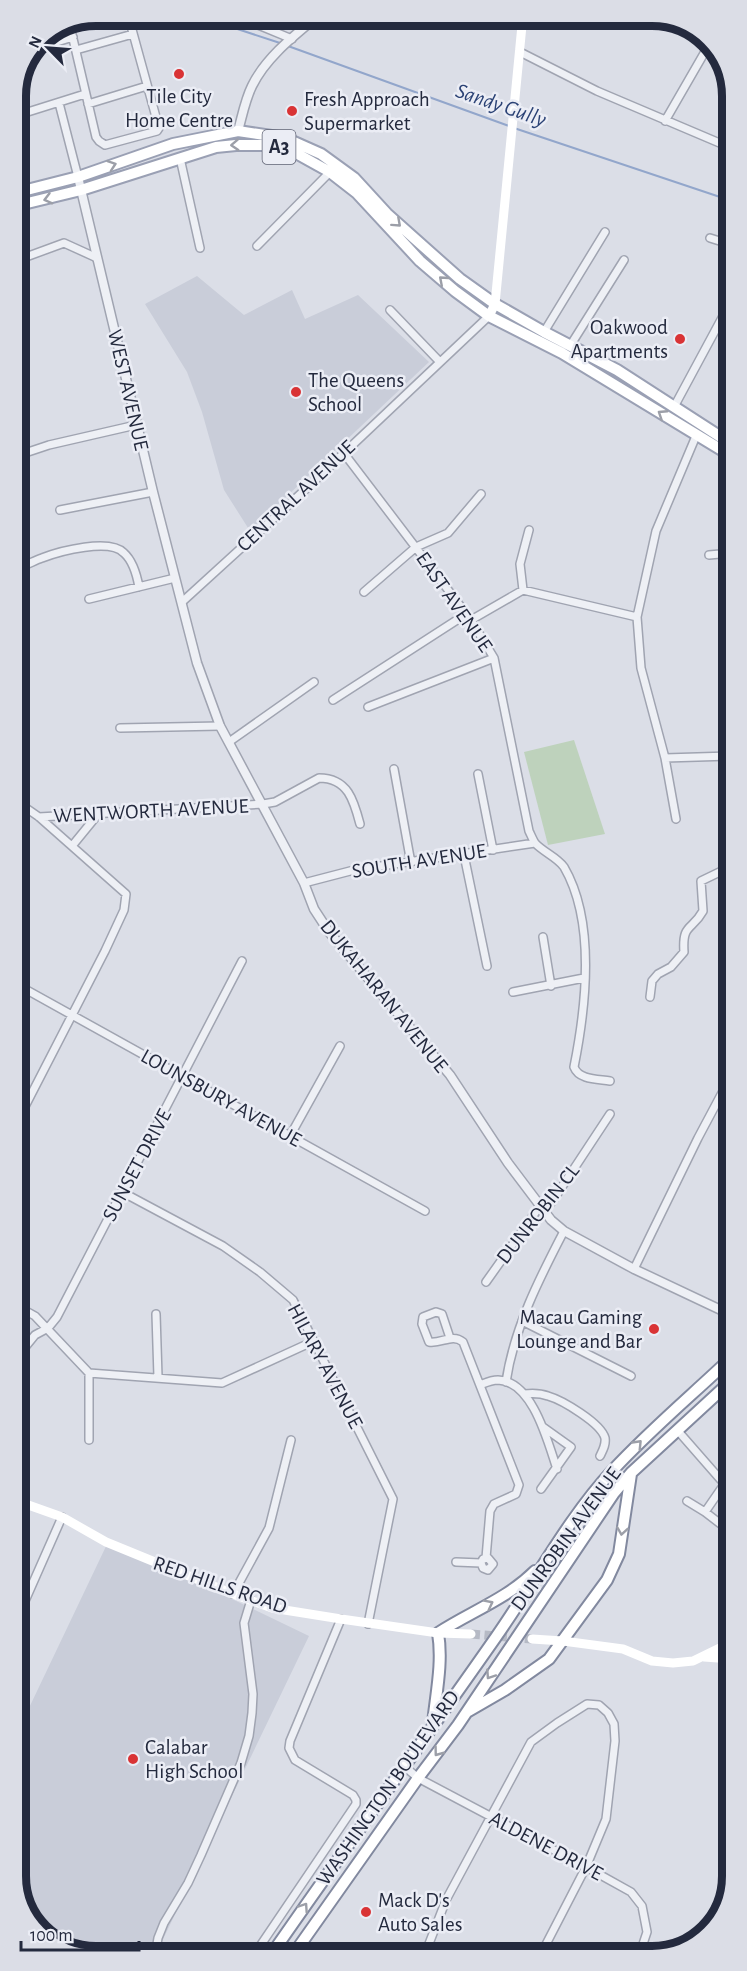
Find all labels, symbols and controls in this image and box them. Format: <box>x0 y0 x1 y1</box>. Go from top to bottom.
north arrow <box>18 18 78 78</box>
text: N <box>26 34 45 51</box>
marker: Tile City Home Centre <box>172 67 186 81</box>
water label: Sandy Gully <box>453 79 549 131</box>
place label: Tile City Home Centre <box>125 86 233 131</box>
place label: Fresh Approach Supermarket <box>304 89 430 134</box>
marker: Fresh Approach Supermarket <box>285 104 299 118</box>
road number: A3 <box>262 130 296 164</box>
one-way arrow <box>231 139 240 152</box>
one-way arrow <box>106 160 117 173</box>
one-way arrow <box>43 192 54 204</box>
one-way arrow <box>391 216 401 227</box>
one-way arrow <box>439 276 450 287</box>
place label: Oakwood Apartments <box>571 317 668 362</box>
street label: WEST AVENUE <box>104 327 152 453</box>
marker: Oakwood Apartments <box>673 332 687 346</box>
place label: The Queens School <box>308 370 404 415</box>
marker: The Queens School <box>289 385 303 399</box>
one-way arrow <box>658 410 669 421</box>
street label: CENTRAL AVENUE <box>233 436 359 556</box>
street label: EAST AVENUE <box>412 548 496 656</box>
street label: WENTWORTH AVENUE <box>53 795 249 827</box>
street label: SOUTH AVENUE <box>350 840 488 882</box>
street label: DUKAHARAN AVENUE <box>316 916 452 1076</box>
street label: LOUNSBURY AVENUE <box>137 1045 305 1151</box>
street label: SUNSET DRIVE <box>99 1105 175 1225</box>
street label: DUNROBIN CL <box>493 1160 583 1268</box>
street label: HILARY AVENUE <box>283 1300 367 1432</box>
place label: Macau Gaming Lounge and Bar <box>516 1307 643 1352</box>
marker: Macau Gaming Lounge and Bar <box>647 1322 661 1336</box>
one-way arrow <box>631 1441 642 1451</box>
street label: DUNROBIN AVENUE <box>507 1463 625 1615</box>
one-way arrow <box>617 1527 629 1536</box>
street label: RED HILLS ROAD <box>150 1552 290 1618</box>
one-way arrow <box>482 1600 493 1612</box>
one-way arrow <box>486 1669 497 1680</box>
street label: WASHINGTON BOULEVARD <box>313 1687 463 1889</box>
place label: Calabar High School <box>145 1737 243 1782</box>
one-way arrow <box>435 1745 446 1756</box>
marker: Calabar High School <box>126 1752 140 1766</box>
street label: ALDENE DRIVE <box>486 1807 606 1885</box>
place label: Mack D's Auto Sales <box>378 1890 462 1935</box>
one-way arrow <box>297 1902 308 1913</box>
marker: Mack D's Auto Sales <box>359 1905 373 1919</box>
scale bar <box>21 1914 140 1952</box>
text: 100 m <box>30 1927 73 1945</box>

